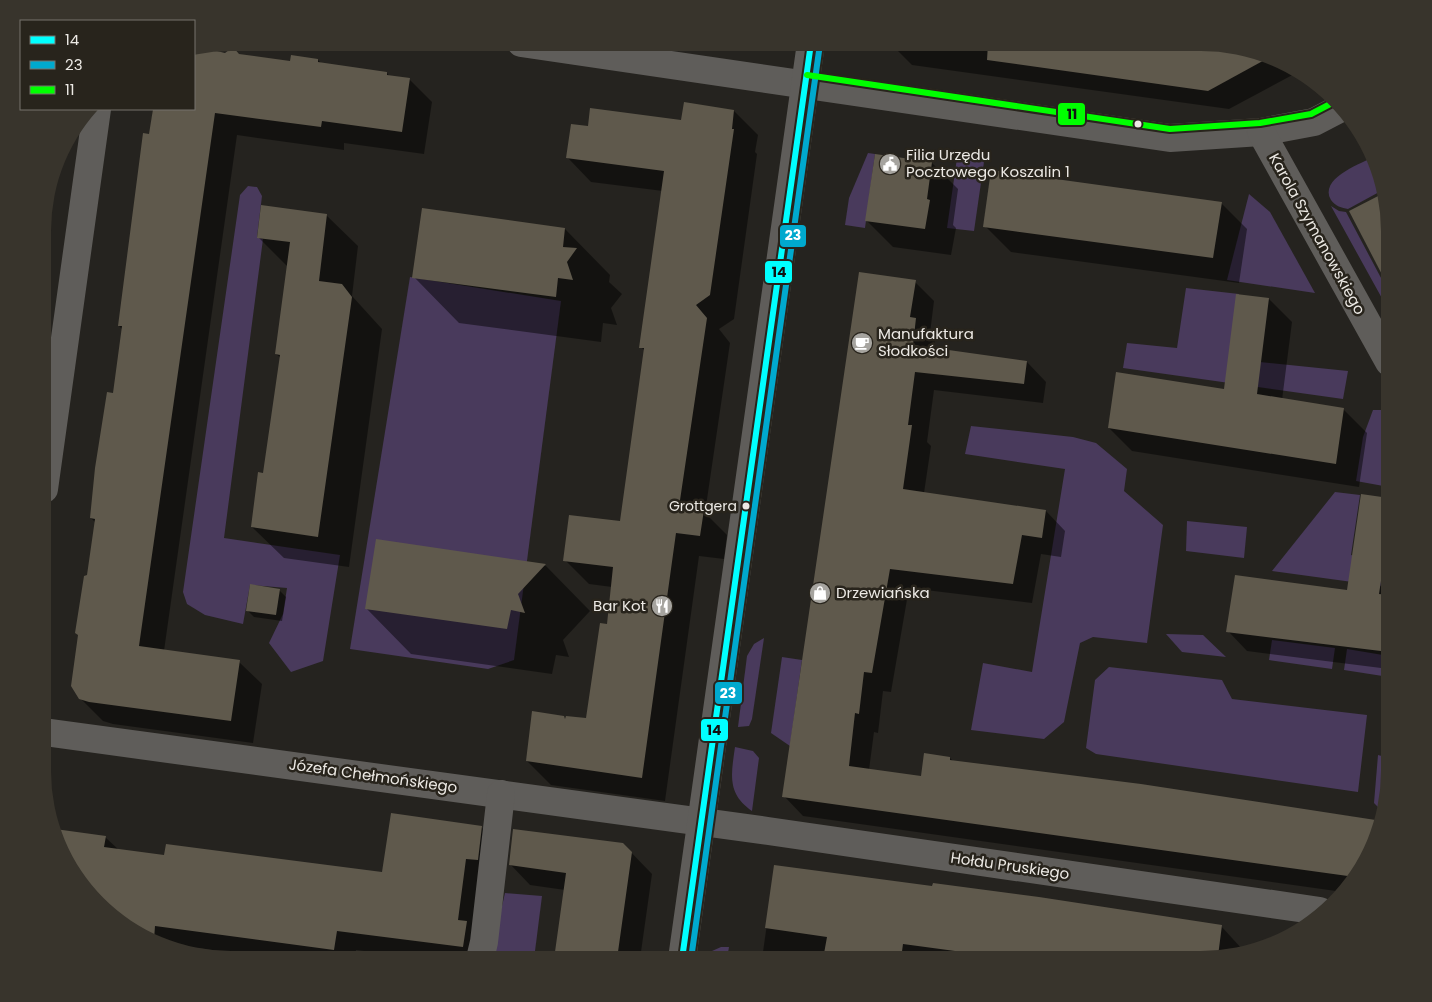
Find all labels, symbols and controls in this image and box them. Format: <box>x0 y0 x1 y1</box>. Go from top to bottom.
legend <box>20 20 195 110</box>
text: 14 <box>65 29 79 50</box>
text: 23 <box>65 54 82 75</box>
text: 11 <box>65 79 75 100</box>
line badge: 11 <box>1057 102 1086 126</box>
text: 11 <box>1067 104 1077 124</box>
unlabelled marker <box>1133 119 1143 129</box>
place label: Filia Urzędu Pocztowego Koszalin 1 <box>906 144 1070 182</box>
street label: Karola Szymanowskiego <box>1264 149 1371 318</box>
public building icon: Filia Urzędu Pocztowego Koszalin 1 <box>878 152 902 176</box>
line badge: 23 <box>779 224 807 248</box>
text: 23 <box>785 225 801 245</box>
line badge: 14 <box>764 260 793 284</box>
text: 14 <box>772 262 786 282</box>
place label: Manufaktura Słodkości <box>878 323 974 361</box>
cafe icon: Manufaktura Słodkości <box>850 331 874 355</box>
place label: Grottgera <box>669 496 737 516</box>
marker: Grottgera <box>741 501 751 511</box>
shop icon: Drzewiańska <box>808 581 832 605</box>
place label: Drzewiańska <box>836 582 930 603</box>
restaurant icon: Bar Kot <box>650 594 674 618</box>
place label: Bar Kot <box>593 595 646 616</box>
line badge: 23 <box>714 681 743 705</box>
text: 23 <box>720 683 736 703</box>
line badge: 14 <box>700 718 729 742</box>
text: 14 <box>707 720 721 740</box>
street label: Józefa Chełmońskiego <box>287 753 459 798</box>
street label: Hołdu Pruskiego <box>949 847 1071 884</box>

